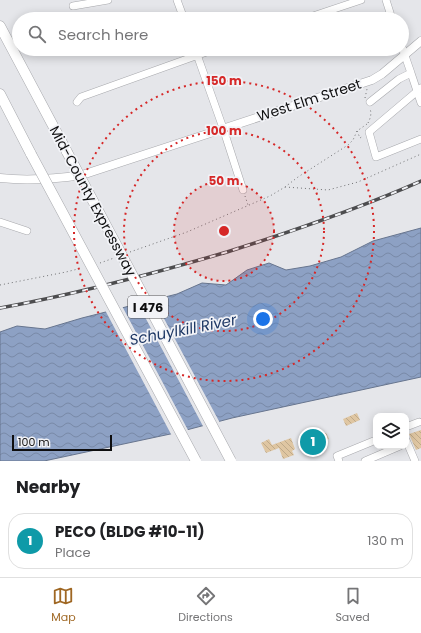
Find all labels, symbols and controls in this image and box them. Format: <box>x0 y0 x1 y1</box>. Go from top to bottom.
search box <box>12 12 409 56</box>
icon: search <box>26 23 48 45</box>
text: Search here <box>58 24 148 45</box>
text: 150 m <box>206 72 242 89</box>
street label: West Elm Street <box>254 74 364 126</box>
street label: Mid-County Expressway <box>45 122 141 280</box>
text: 100 m <box>206 122 242 139</box>
text: 50 m <box>209 172 240 189</box>
centre of rings <box>217 224 231 238</box>
road number: I 476 <box>128 296 168 318</box>
water label: Schuylkill River <box>128 309 239 350</box>
your location <box>253 309 273 329</box>
map controls <box>373 413 409 449</box>
button: layers <box>373 413 409 449</box>
pin: 1 <box>300 427 326 457</box>
scale bar <box>12 433 112 452</box>
text: 100 m <box>18 434 50 450</box>
text: Nearby <box>16 475 80 499</box>
text: PECO (BLDG #10-11) <box>55 521 205 542</box>
text: 1 <box>28 531 32 550</box>
text: 130 m <box>367 531 404 550</box>
text: Place <box>55 543 90 562</box>
tab: Map <box>51 585 76 626</box>
tab: Directions <box>178 585 233 626</box>
tab: Saved <box>335 585 370 626</box>

